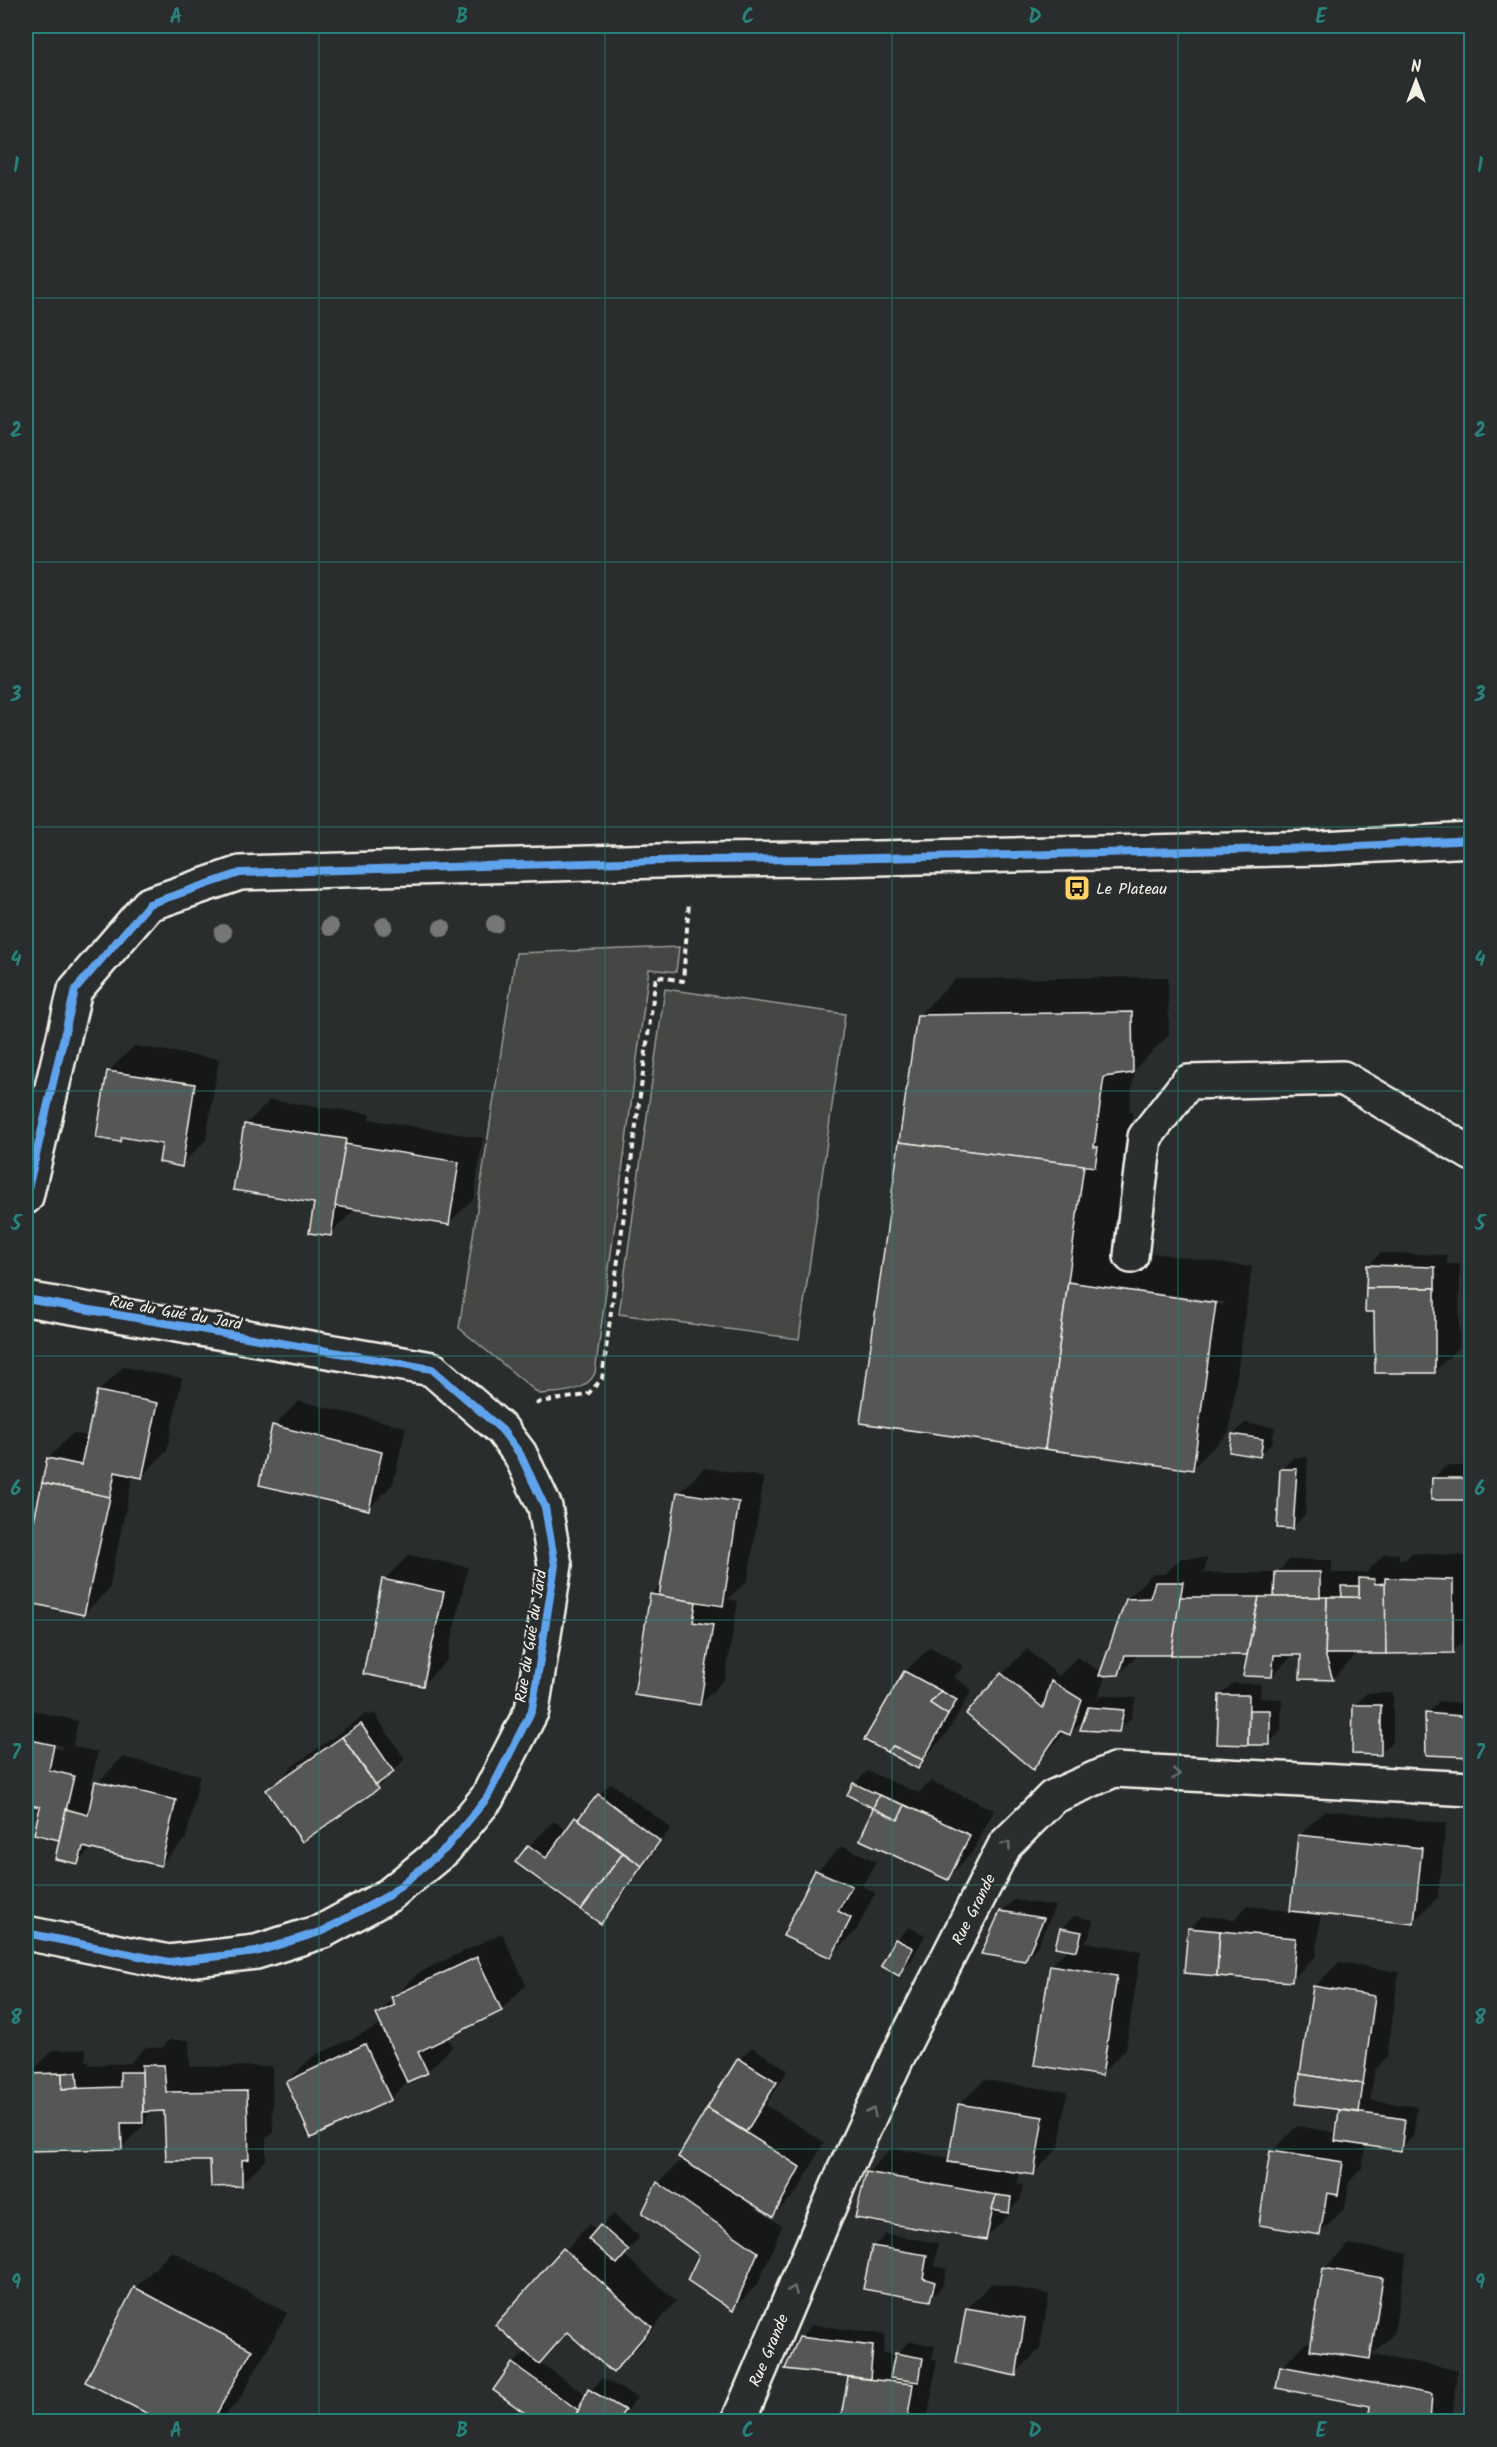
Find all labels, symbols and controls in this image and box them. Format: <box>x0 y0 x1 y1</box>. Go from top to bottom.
text: A <box>170 2 182 34</box>
text: B <box>456 2 468 34</box>
text: C <box>742 2 754 34</box>
text: D <box>1028 2 1042 34</box>
text: E <box>1315 2 1327 34</box>
north arrow <box>1386 51 1446 111</box>
text: N <box>1411 55 1421 80</box>
text: 1 <box>13 151 19 183</box>
text: 1 <box>1477 151 1483 183</box>
text: 2 <box>10 416 22 448</box>
text: 2 <box>1474 416 1486 448</box>
text: 3 <box>10 680 22 712</box>
text: 3 <box>1474 680 1486 712</box>
bus stop icon: Le Plateau <box>1062 873 1092 903</box>
place label: Le Plateau <box>1096 877 1167 902</box>
text: 4 <box>11 945 22 977</box>
text: 4 <box>1475 945 1486 977</box>
text: 5 <box>10 1209 23 1241</box>
text: 5 <box>1474 1209 1487 1241</box>
street label: Rue du Gué du Jard <box>108 1290 245 1338</box>
text: 6 <box>11 1474 22 1506</box>
text: 6 <box>1475 1474 1486 1506</box>
street label: Rue du Gué du Jard <box>509 1567 554 1704</box>
text: 7 <box>11 1738 21 1770</box>
text: 7 <box>1475 1738 1485 1770</box>
one-way arrow <box>1172 1767 1181 1780</box>
one-way arrow <box>1000 1840 1011 1851</box>
street label: Rue Grande <box>946 1870 1003 1950</box>
text: 8 <box>10 2003 22 2035</box>
text: 8 <box>1474 2003 1486 2035</box>
one-way arrow <box>864 2107 876 2118</box>
text: 9 <box>11 2268 21 2300</box>
text: 9 <box>1475 2268 1485 2300</box>
one-way arrow <box>786 2286 798 2297</box>
street label: Rue Grande <box>743 2310 796 2391</box>
text: A <box>170 2416 182 2447</box>
text: B <box>456 2416 468 2447</box>
text: C <box>742 2416 754 2447</box>
text: D <box>1028 2416 1042 2447</box>
text: E <box>1315 2416 1327 2447</box>

